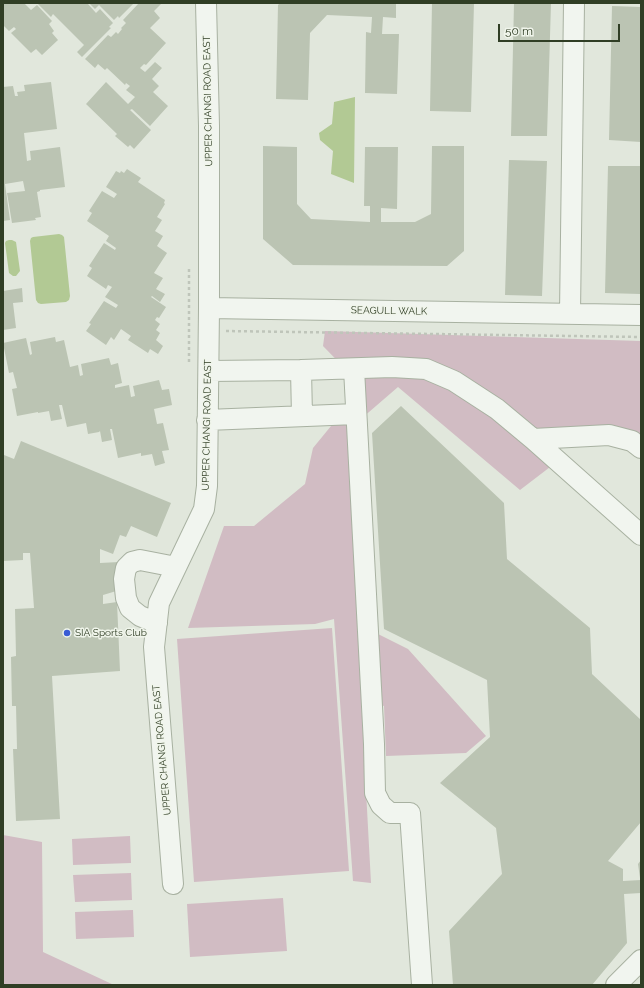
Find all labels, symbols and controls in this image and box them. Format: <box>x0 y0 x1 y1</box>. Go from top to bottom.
scale bar <box>500 16 622 42</box>
text: 50 m <box>505 24 533 38</box>
street label: UPPER CHANGI ROAD EAST <box>201 35 215 167</box>
street label: SEAGULL WALK <box>351 304 427 318</box>
street label: UPPER CHANGI ROAD EAST <box>200 359 214 491</box>
place label: SIA Sports Club <box>75 627 147 639</box>
marker: SIA Sports Club <box>62 628 72 638</box>
street label: UPPER CHANGI ROAD EAST <box>150 684 174 816</box>

